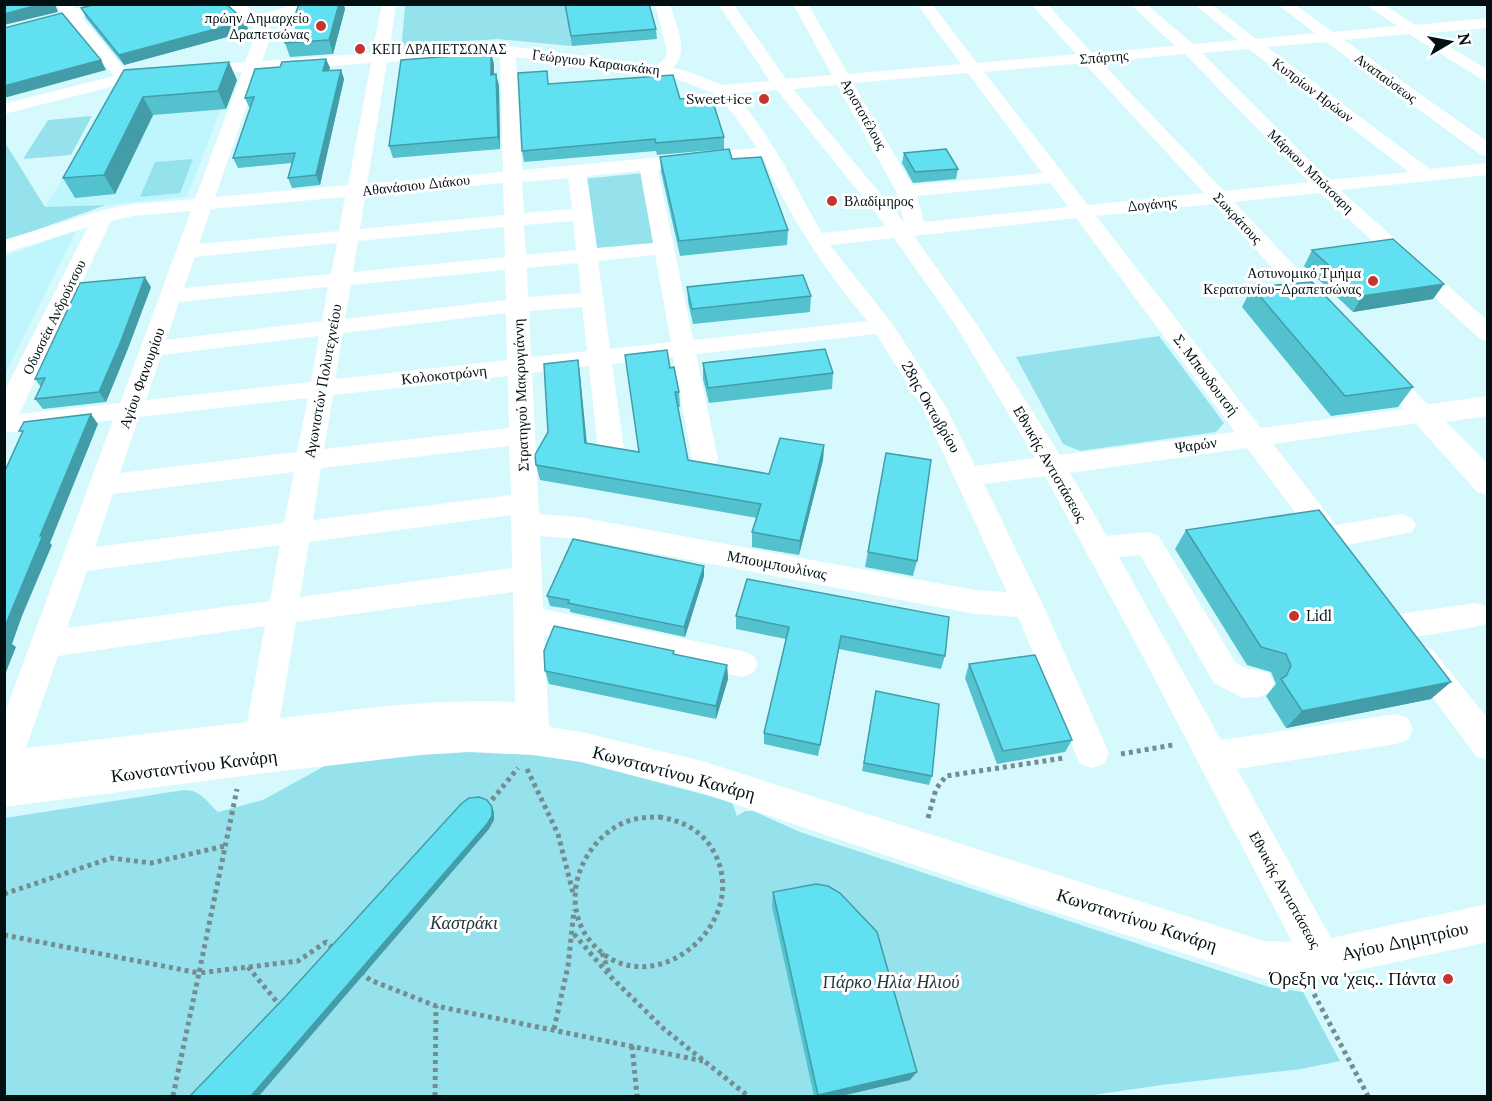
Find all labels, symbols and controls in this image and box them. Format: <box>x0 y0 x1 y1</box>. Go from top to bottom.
place label: πρώην Δημαρχείο Δραπετσώνας <box>204 9 309 43</box>
north arrow <box>1420 12 1480 72</box>
marker: πρώην Δημαρχείο Δραπετσώνας <box>314 19 328 33</box>
text: N <box>1454 32 1476 47</box>
place label: ΚΕΠ ΔΡΑΠΕΤΣΩΝΑΣ <box>372 40 507 58</box>
marker: ΚΕΠ ΔΡΑΠΕΤΣΩΝΑΣ <box>353 42 367 56</box>
street label: Γεώργιου Καραισκάκη <box>531 45 661 79</box>
street label: Σπάρτης <box>1079 46 1130 68</box>
street label: Αναπαύσεως <box>1351 49 1421 107</box>
street label: Κυπρίων Ηρώων <box>1269 54 1357 126</box>
street label: Αριστοτέλους <box>837 75 891 153</box>
place label: Sweet+ice <box>686 90 752 108</box>
marker: Sweet+ice <box>757 92 771 106</box>
street label: Μάρκου Μπότσαρη <box>1264 125 1358 217</box>
street label: Αθανάσιου Διάκου <box>361 170 471 200</box>
street label: Σωκράτους <box>1210 189 1267 248</box>
place label: Βλαδίμηρος <box>844 192 914 210</box>
street label: Δογάνης <box>1126 192 1178 216</box>
marker: Βλαδίμηρος <box>825 194 839 208</box>
street label: Οδυσσέα Ανδρούτσου <box>18 257 90 377</box>
place label: Αστυνομικό Τμήμα Κερατσινίου-Δραπετσώνας <box>1203 264 1362 298</box>
marker: Αστυνομικό Τμήμα Κερατσινίου-Δραπετσώνας <box>1366 274 1380 288</box>
street label: Αγωνιστών Πολυτεχνείου <box>300 302 345 459</box>
street label: Στρατηγού Μακρυγιάννη <box>508 318 533 472</box>
street label: Αγίου Φανουρίου <box>114 325 169 431</box>
street label: Σ. Μπουδουτσή <box>1170 330 1243 419</box>
street label: 28ης Οκτωβρίου <box>898 358 965 456</box>
street label: Κολοκοτρώνη <box>400 361 488 388</box>
street label: Εθνικής Αντιστάσεως <box>1009 402 1091 525</box>
street label: Ψαρών <box>1174 432 1218 457</box>
street label: Μπουμπουλίνας <box>725 545 829 584</box>
place label: Lidl <box>1306 606 1332 625</box>
marker: Lidl <box>1287 609 1301 623</box>
street label: Κωνσταντίνου Κανάρη <box>590 740 758 805</box>
street label: Κωνσταντίνου Κανάρη <box>109 744 278 787</box>
street label: Εθνικής Αντιστάσεως <box>1245 828 1326 952</box>
street label: Κωνσταντίνου Κανάρη <box>1054 883 1220 956</box>
park label: Καστράκι <box>429 911 498 934</box>
street label: Αγίου Δημητρίου <box>1340 916 1470 965</box>
place label: Όρεξη να 'χεις.. Πάντα <box>1268 967 1437 990</box>
park label: Πάρκο Ηλία Ηλιού <box>822 970 960 993</box>
marker: Όρεξη να 'χεις.. Πάντα <box>1441 972 1455 986</box>

